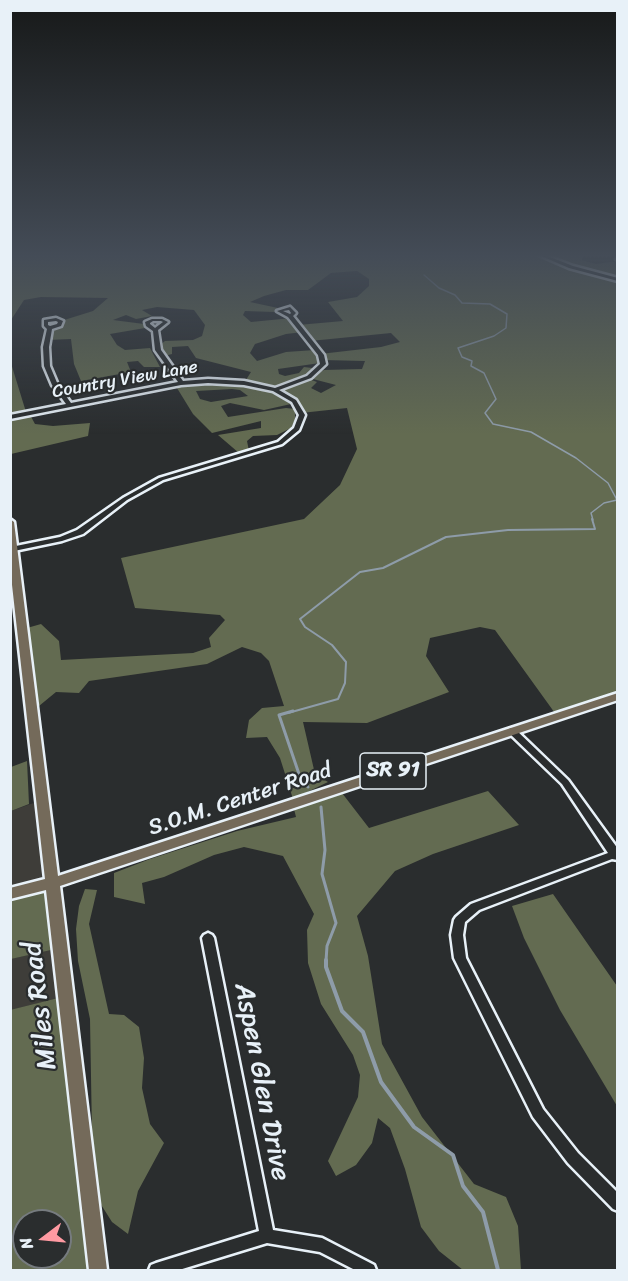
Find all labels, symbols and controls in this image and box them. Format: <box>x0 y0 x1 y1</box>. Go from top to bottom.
street label: Country View Lane <box>51 357 199 403</box>
road number: SR 91 <box>360 753 426 789</box>
street label: S.O.M. Center Road <box>145 758 335 842</box>
street label: Miles Road <box>17 940 65 1072</box>
street label: Aspen Glen Drive <box>226 980 296 1184</box>
north arrow <box>12 1209 72 1269</box>
text: N <box>11 1234 42 1253</box>

